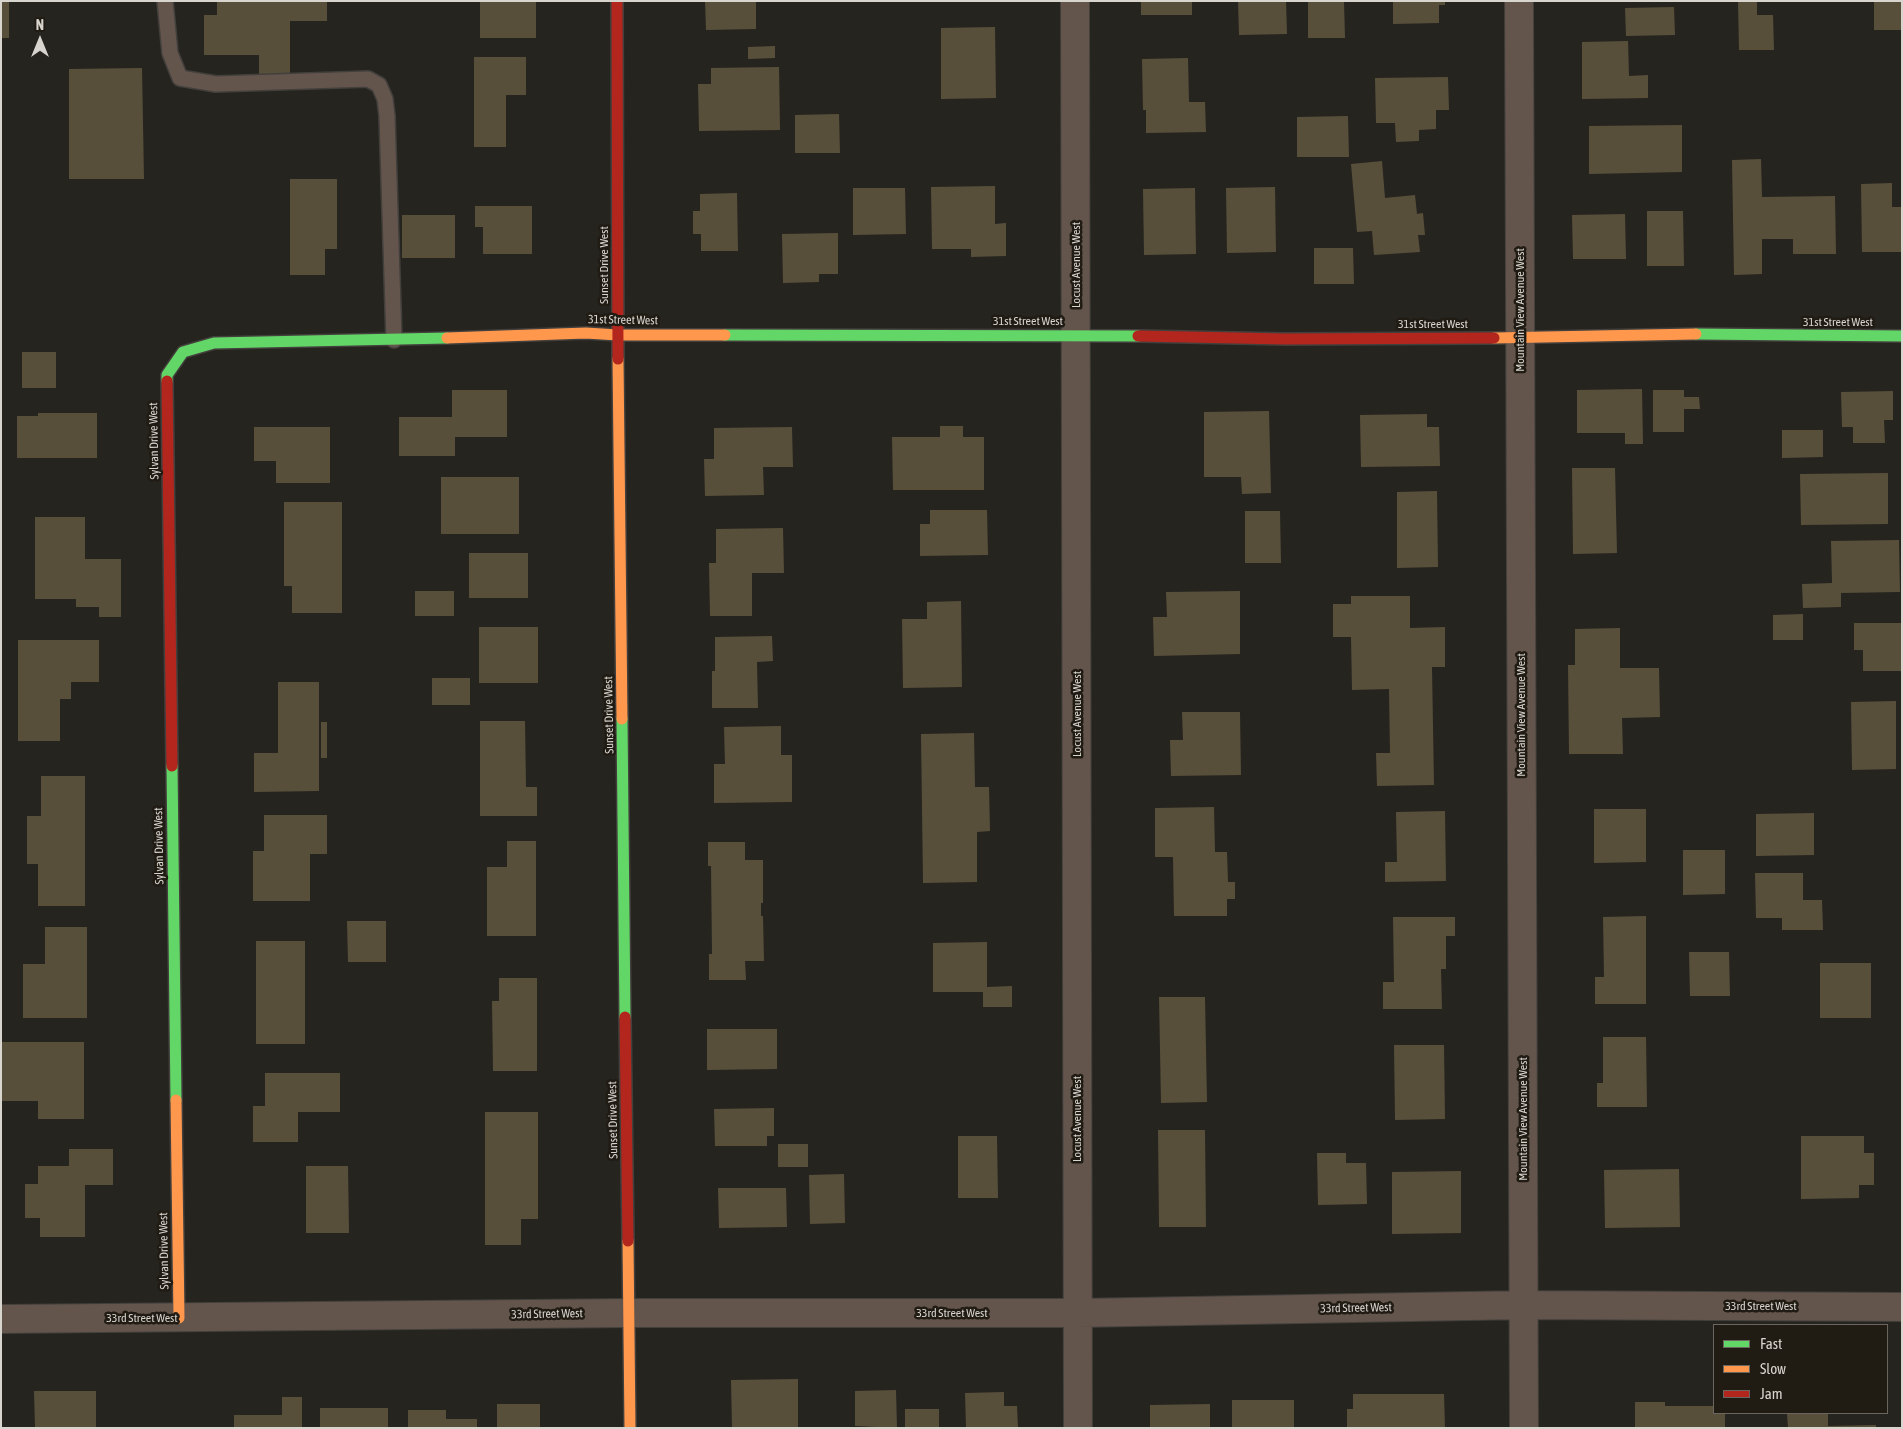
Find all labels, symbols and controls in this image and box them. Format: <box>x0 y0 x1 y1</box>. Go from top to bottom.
north arrow <box>15 15 65 65</box>
text: N <box>36 17 44 33</box>
street label: Locust Avenue West <box>1069 222 1083 308</box>
street label: Sunset Drive West <box>597 226 611 304</box>
street label: Mountain View Avenue West <box>1513 248 1527 372</box>
street label: 31st Street West <box>588 312 658 328</box>
street label: 31st Street West <box>993 314 1063 328</box>
street label: 31st Street West <box>1803 315 1873 329</box>
street label: 31st Street West <box>1398 317 1468 331</box>
street label: Sylvan Drive West <box>146 402 162 480</box>
street label: Mountain View Avenue West <box>1514 653 1528 777</box>
street label: Locust Avenue West <box>1070 671 1084 757</box>
street label: Sunset Drive West <box>601 676 617 754</box>
street label: Sylvan Drive West <box>151 807 167 885</box>
street label: Mountain View Avenue West <box>1516 1057 1530 1181</box>
street label: Locust Avenue West <box>1070 1076 1084 1162</box>
street label: Sunset Drive West <box>605 1081 621 1159</box>
street label: Sylvan Drive West <box>156 1212 172 1290</box>
street label: 33rd Street West <box>1725 1299 1797 1313</box>
street label: 33rd Street West <box>1320 1300 1392 1316</box>
street label: 33rd Street West <box>511 1306 583 1322</box>
street label: 33rd Street West <box>916 1306 988 1320</box>
street label: 33rd Street West <box>106 1311 178 1325</box>
legend <box>1713 1324 1888 1414</box>
text: Fast <box>1760 1335 1782 1352</box>
text: Slow <box>1760 1360 1786 1377</box>
text: Jam <box>1760 1385 1783 1402</box>

